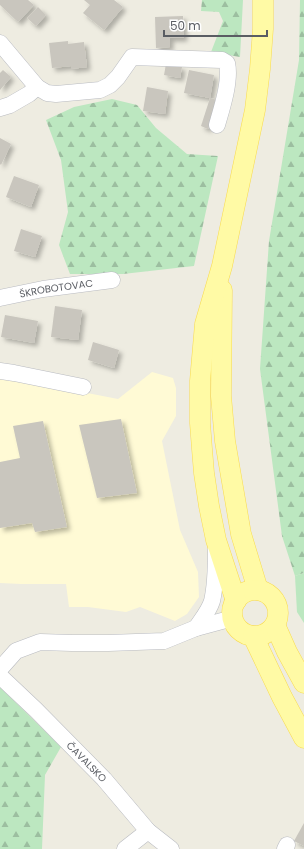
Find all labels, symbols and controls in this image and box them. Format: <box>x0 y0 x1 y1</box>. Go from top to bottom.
scale bar <box>164 12 267 38</box>
text: 50 m <box>170 17 201 34</box>
street label: ŠKROBOTOVAC <box>18 275 94 301</box>
street label: ČAVALSKO <box>63 738 111 786</box>

